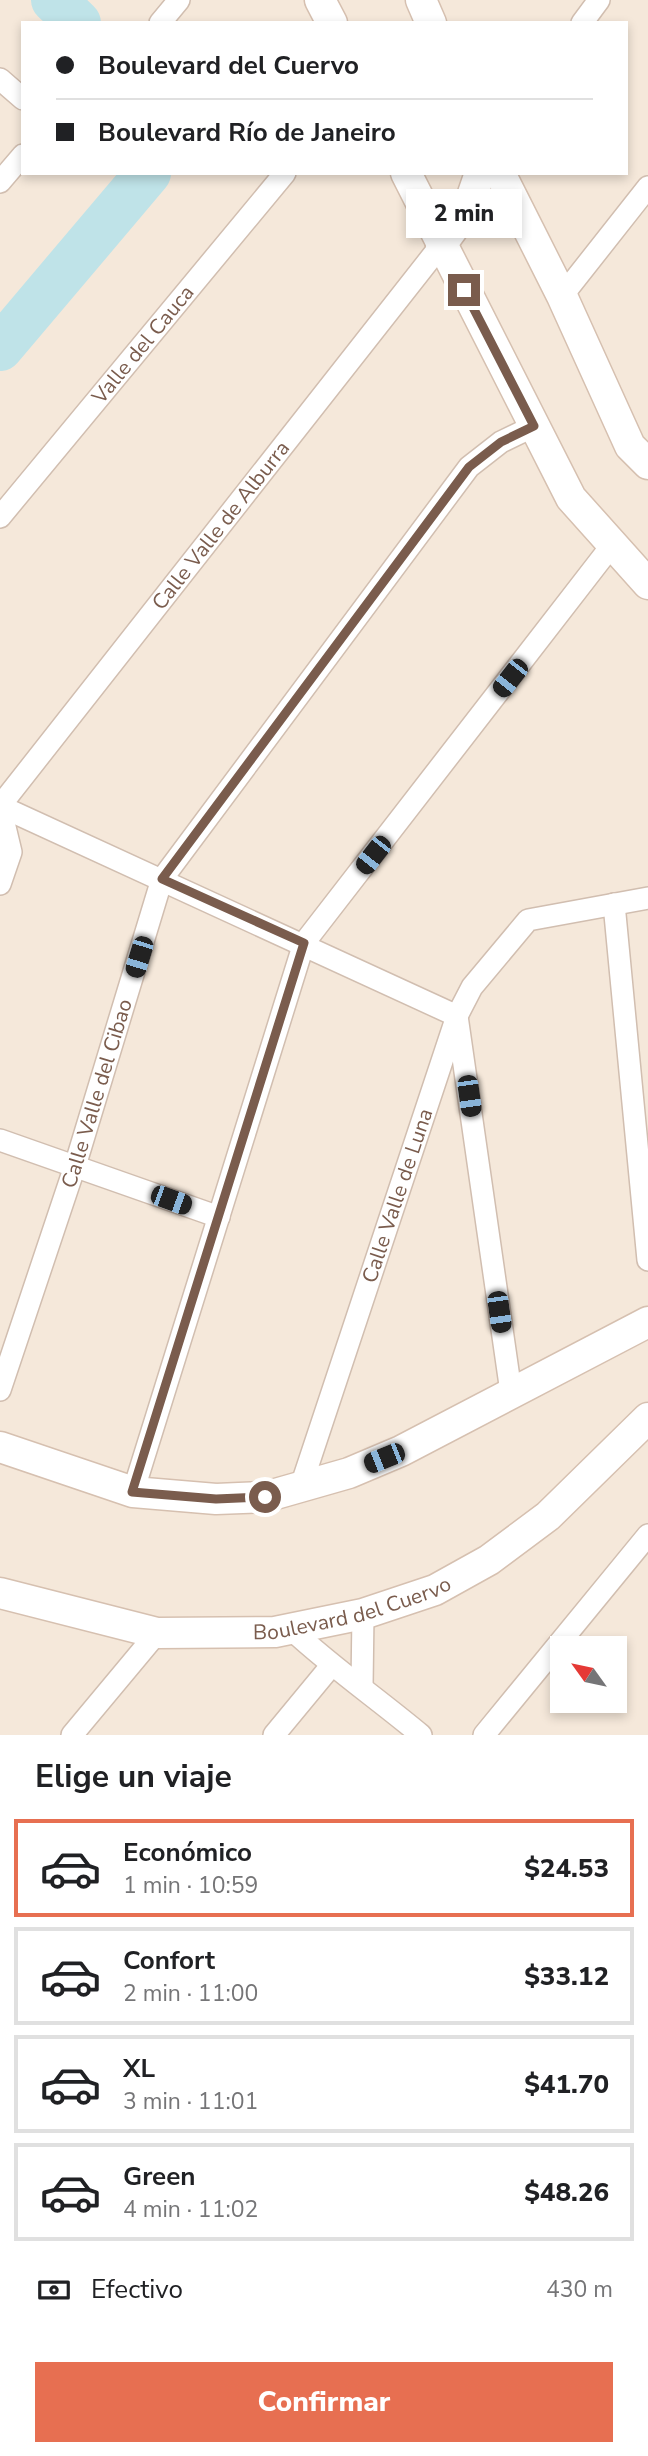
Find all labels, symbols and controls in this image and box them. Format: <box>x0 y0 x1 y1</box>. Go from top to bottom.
text: Boulevard del Cuervo <box>98 48 359 83</box>
text: Boulevard Río de Janeiro <box>98 115 396 150</box>
callout: 2 min <box>406 188 522 238</box>
text: 2 min <box>434 198 494 229</box>
route end <box>448 274 480 306</box>
street label: Valle del Cauca <box>85 279 200 410</box>
street label: Calle Valle de Alburra <box>145 435 296 616</box>
car <box>489 655 532 701</box>
car <box>352 832 395 878</box>
car <box>123 934 156 980</box>
street label: Calle Valle del Cibao <box>55 995 139 1192</box>
car <box>456 1074 483 1118</box>
street label: Calle Valle de Luna <box>355 1105 439 1286</box>
car <box>148 1183 195 1217</box>
car <box>486 1290 513 1334</box>
car <box>361 1440 408 1476</box>
route start <box>249 1481 281 1513</box>
street label: Boulevard del Cuervo <box>253 1570 456 1646</box>
north arrow <box>550 1636 626 1713</box>
map controls <box>550 1636 627 1713</box>
text: Elige un viaje <box>35 1755 232 1798</box>
text: Económico <box>123 1835 252 1870</box>
icon: car <box>39 1837 102 1900</box>
text: $24.53 <box>524 1851 609 1886</box>
text: 1 min · 10:59 <box>123 1870 258 1901</box>
text: Confort <box>123 1943 215 1978</box>
icon: car <box>39 1945 102 2008</box>
text: $33.12 <box>524 1959 609 1994</box>
text: 2 min · 11:00 <box>123 1978 258 2009</box>
text: XL <box>123 2051 155 2086</box>
icon: car <box>39 2053 102 2116</box>
text: $41.70 <box>524 2067 609 2102</box>
text: 3 min · 11:01 <box>123 2086 258 2117</box>
text: Green <box>123 2159 196 2194</box>
icon: car <box>39 2161 102 2224</box>
text: $48.26 <box>524 2175 609 2210</box>
text: 4 min · 11:02 <box>123 2194 258 2225</box>
icon: cash <box>35 2271 73 2309</box>
text: Efectivo <box>91 2272 183 2307</box>
text: 430 m <box>546 2274 613 2305</box>
button: Confirmar <box>35 2362 613 2442</box>

